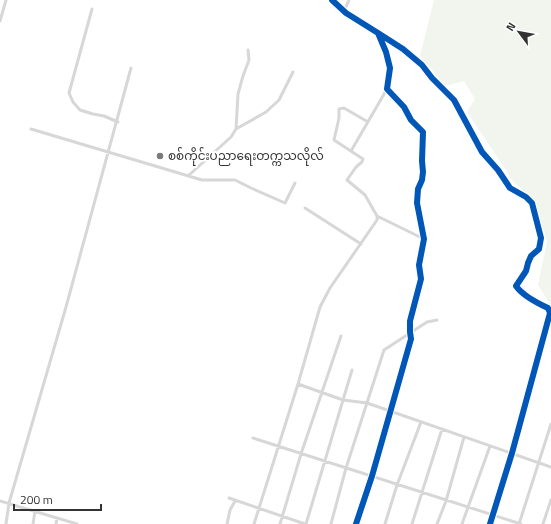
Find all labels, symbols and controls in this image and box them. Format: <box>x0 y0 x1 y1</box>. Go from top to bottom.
north arrow <box>499 12 539 52</box>
text: N <box>502 19 519 34</box>
place label: စစ်ကိုင်းပညာရေးတက္ကသလိုလ် <box>168 146 324 166</box>
marker: စစ်ကိုင်းပညာရေးတက္ကသလိုလ် <box>155 151 165 161</box>
scale bar <box>14 486 101 512</box>
text: 200 m <box>20 490 53 509</box>

